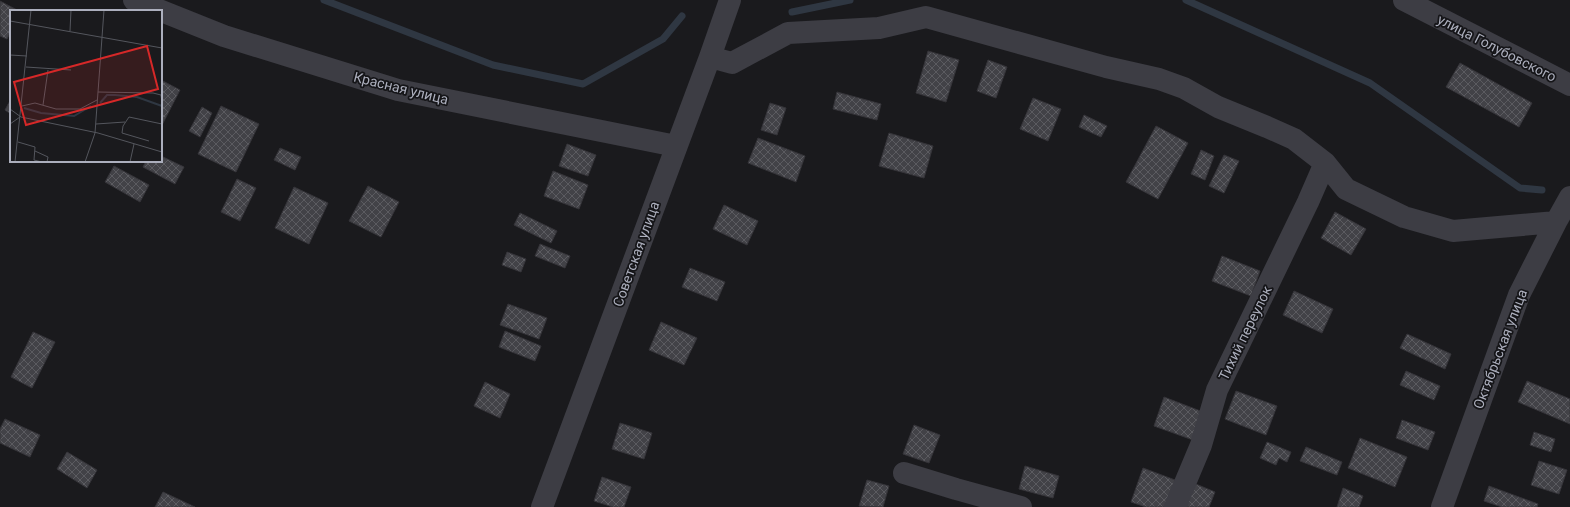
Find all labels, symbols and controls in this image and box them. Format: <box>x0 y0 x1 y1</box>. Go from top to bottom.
inset map <box>10 10 162 162</box>
street label: улица Голубовского <box>1435 11 1559 85</box>
street label: Красная улица <box>352 69 450 107</box>
street label: Советская улица <box>610 199 662 309</box>
street label: Тихий переулок <box>1215 283 1275 383</box>
street label: Октябрьская улица <box>1470 287 1530 411</box>

